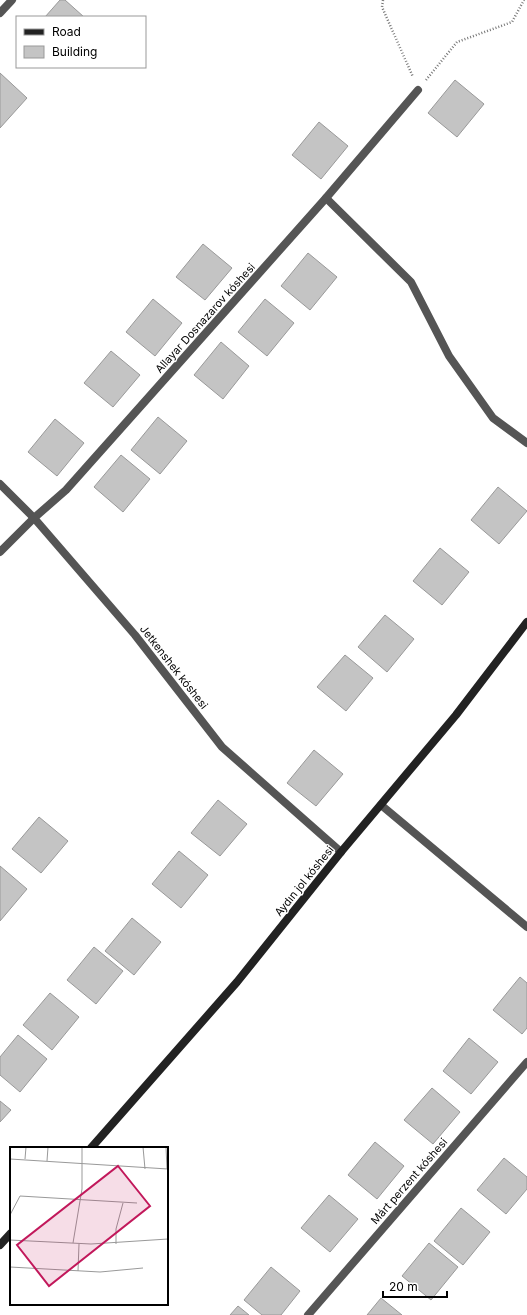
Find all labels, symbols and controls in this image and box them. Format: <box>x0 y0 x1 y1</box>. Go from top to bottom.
legend <box>16 16 146 68</box>
text: Road <box>52 24 81 39</box>
text: Building <box>52 44 97 59</box>
street label: Allayar Dosnazarov kóshesi <box>152 260 258 376</box>
street label: Jetkenshek kóshesi <box>137 622 211 712</box>
street label: Aydın jol kóshesi <box>271 843 337 919</box>
street label: Márt perzent kóshesi <box>368 1135 450 1227</box>
inset map <box>10 1147 168 1305</box>
scale bar <box>383 1273 447 1299</box>
text: 20 m <box>389 1279 418 1294</box>

